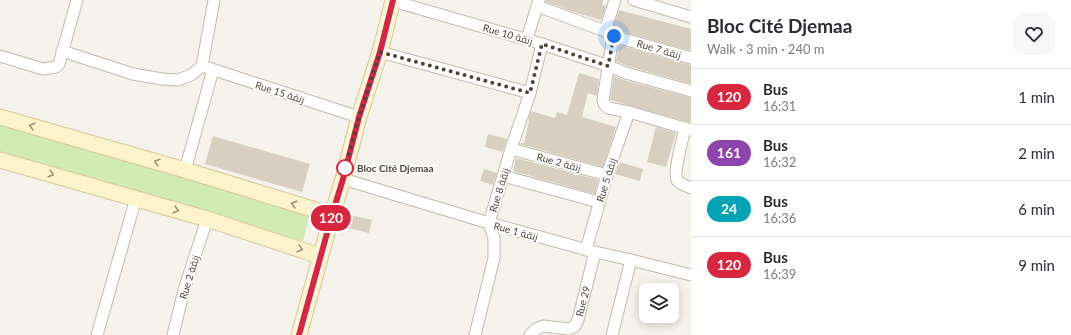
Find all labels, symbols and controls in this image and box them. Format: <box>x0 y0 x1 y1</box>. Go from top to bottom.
button: heart <box>1013 13 1055 55</box>
text: Bloc Cité Djemaa <box>707 14 852 37</box>
street label: Rue 10 زنقة <box>482 21 534 47</box>
your location <box>604 26 624 46</box>
street label: Rue 7 زنقة <box>636 37 682 61</box>
text: Walk · 3 min · 240 m <box>707 41 825 57</box>
street label: Rue 15 زنقة <box>254 78 306 106</box>
text: Bus <box>763 80 788 98</box>
text: 120 <box>717 88 741 105</box>
text: 1 min <box>1018 88 1055 106</box>
text: 16:31 <box>763 98 796 114</box>
one-way arrow <box>28 122 35 131</box>
text: Bus <box>763 136 788 154</box>
text: 161 <box>717 144 741 161</box>
text: 2 min <box>1018 144 1055 162</box>
street label: Rue 2 زنقة <box>536 150 582 174</box>
text: 16:32 <box>763 154 796 170</box>
street label: Rue 5 زنقة <box>594 157 618 203</box>
one-way arrow <box>153 158 160 167</box>
marker: Bloc Cité Djemaa <box>336 159 354 177</box>
place label: Bloc Cité Djemaa <box>357 162 434 174</box>
street label: Rue 8 زنقة <box>487 167 511 213</box>
one-way arrow <box>47 169 54 178</box>
text: Bus <box>763 192 788 210</box>
one-way arrow <box>291 200 298 209</box>
text: 24 <box>721 200 737 217</box>
text: 6 min <box>1018 200 1055 218</box>
one-way arrow <box>172 205 179 214</box>
line badge: 120 <box>308 205 354 231</box>
text: 120 <box>319 209 343 226</box>
text: 16:36 <box>763 210 796 226</box>
street label: Rue 1 زنقة <box>493 219 539 243</box>
one-way arrow <box>296 245 303 253</box>
text: Bus <box>763 248 788 266</box>
street label: Rue 2 زنقة <box>177 254 201 300</box>
text: 120 <box>717 256 741 273</box>
text: 9 min <box>1018 256 1055 274</box>
text: 16:39 <box>763 266 796 282</box>
map controls <box>639 283 679 323</box>
button: layers <box>639 283 679 323</box>
street label: Rue 29 <box>573 285 592 318</box>

